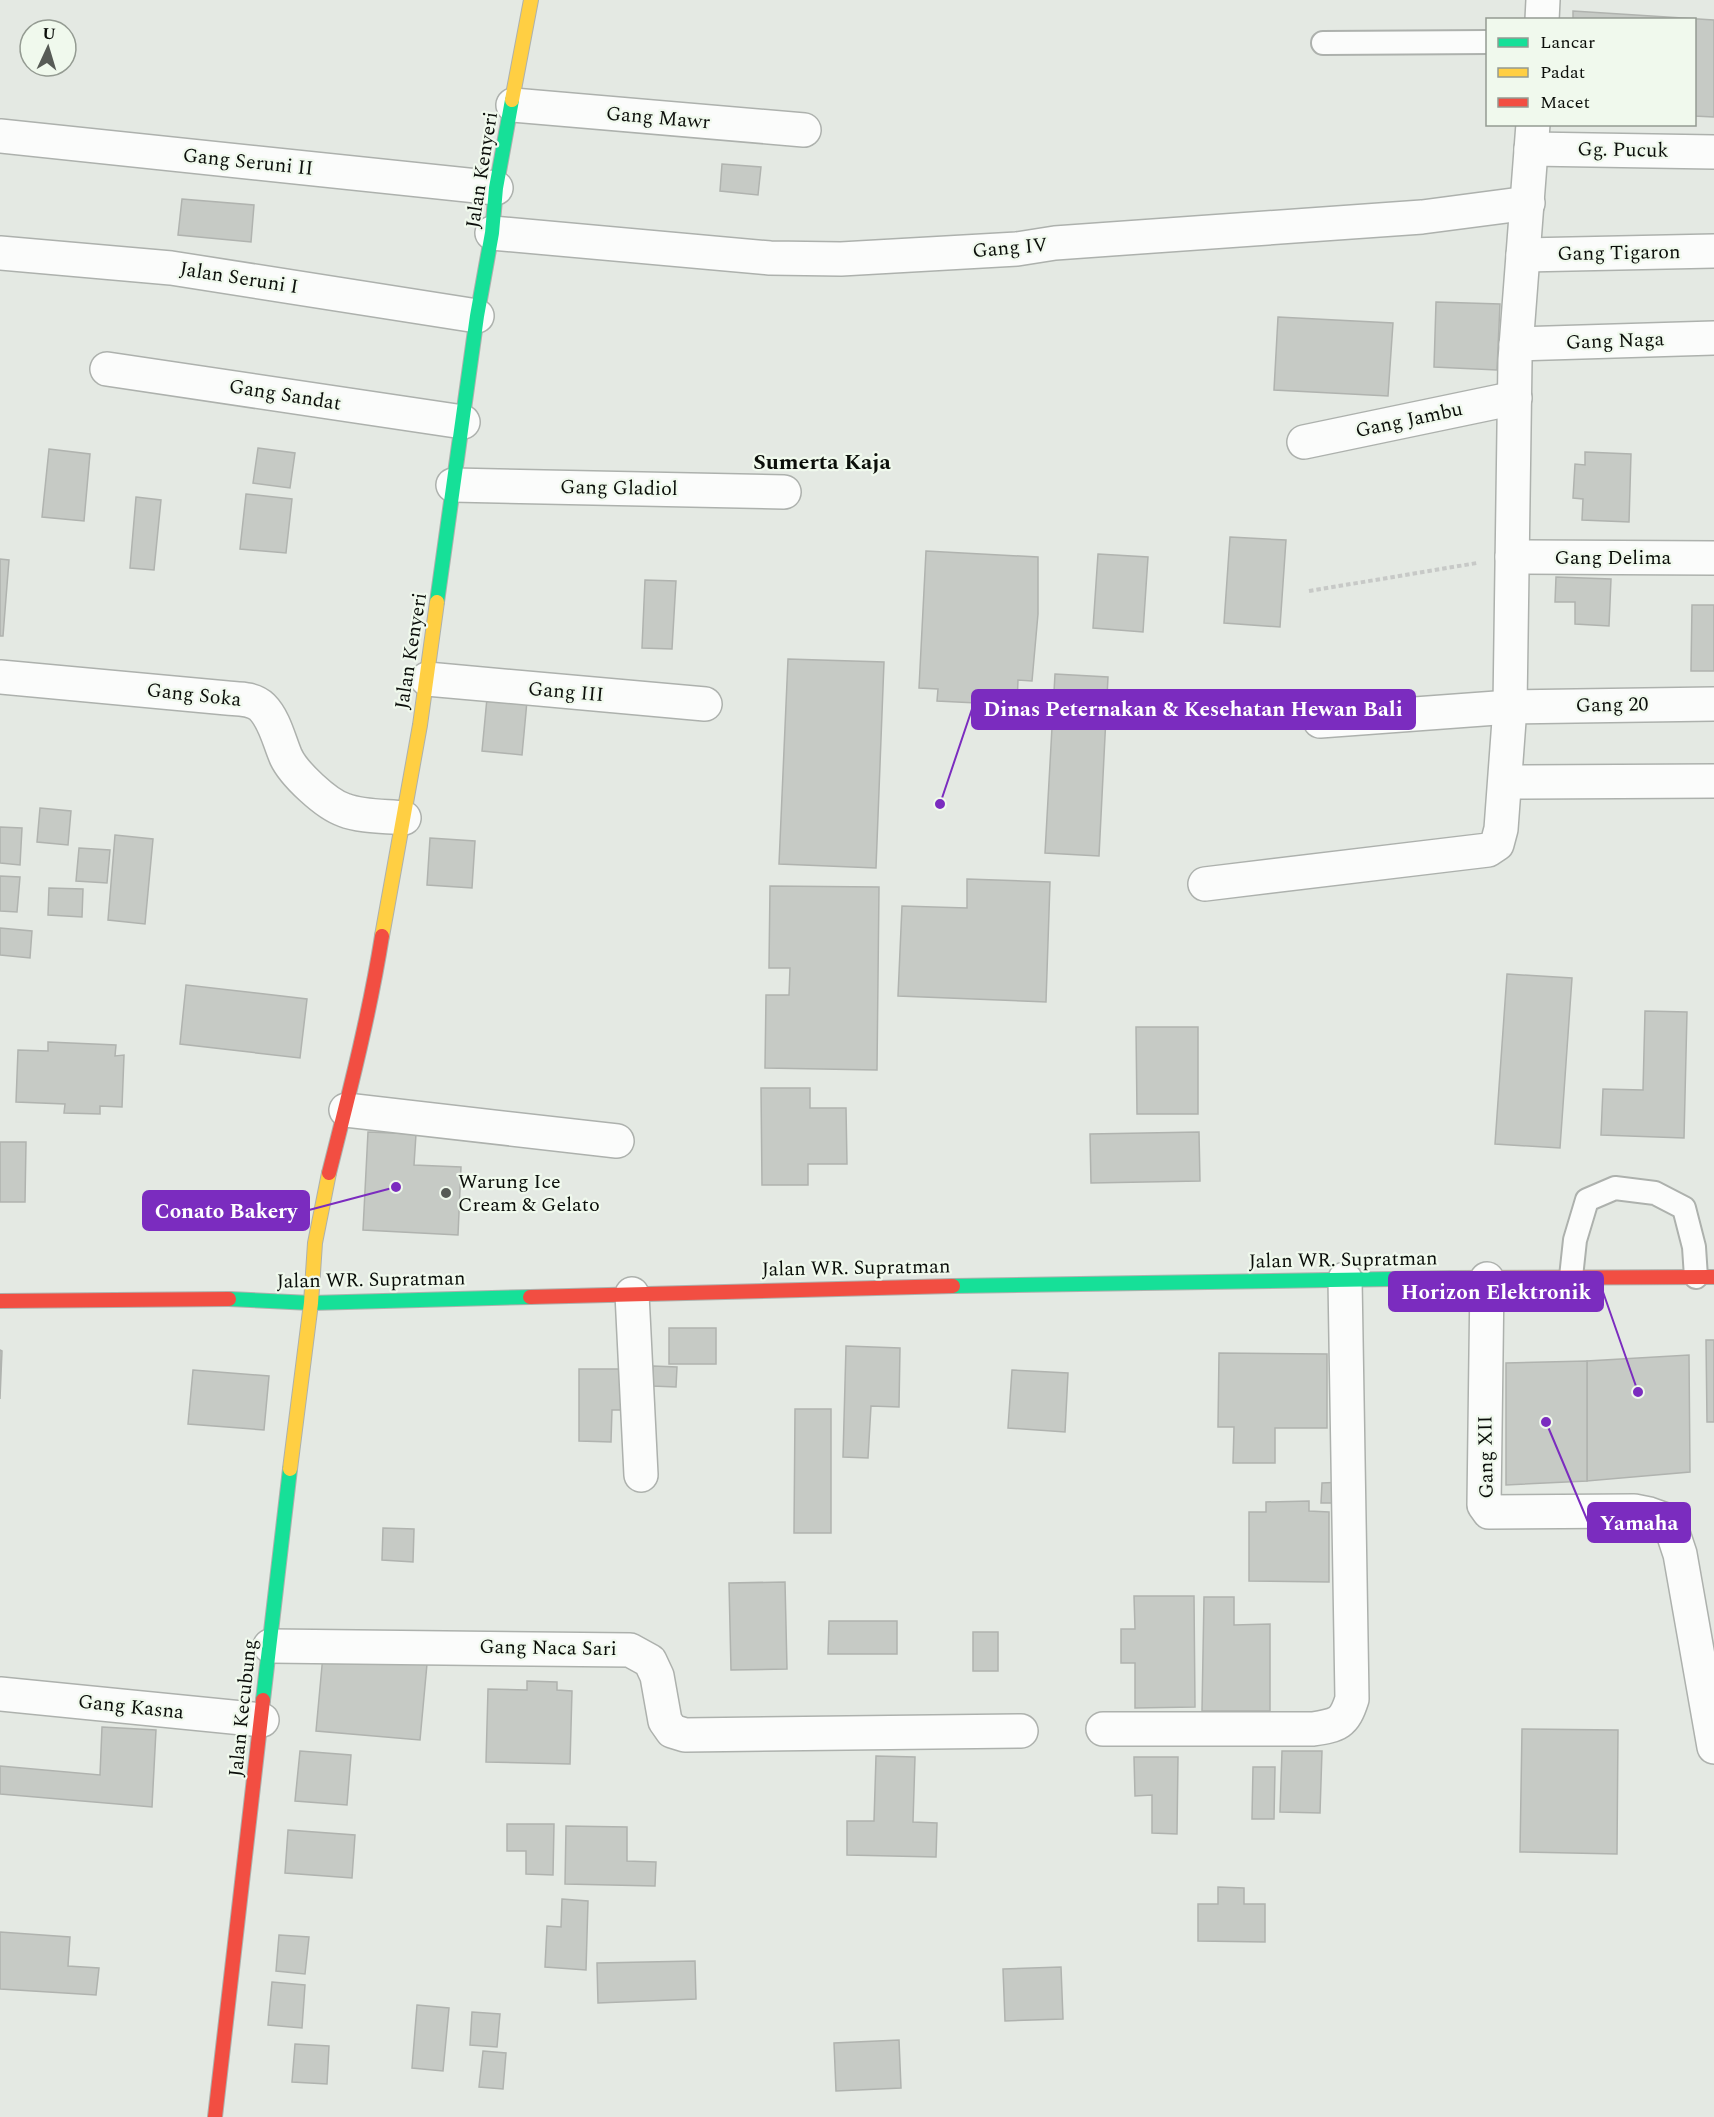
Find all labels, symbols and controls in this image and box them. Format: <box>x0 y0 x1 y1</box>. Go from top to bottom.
north arrow <box>18 18 78 78</box>
legend <box>1486 18 1696 126</box>
text: U <box>41 22 57 46</box>
text: Lancar <box>1540 29 1595 56</box>
text: Padat <box>1540 59 1585 86</box>
text: Macet <box>1540 89 1590 116</box>
street label: Gang Mawr <box>605 99 711 138</box>
street label: Jalan Kenyeri <box>458 109 506 231</box>
street label: Gg. Pucuk <box>1577 134 1669 166</box>
street label: Gang Seruni II <box>181 140 315 184</box>
street label: Gang IV <box>971 230 1049 266</box>
street label: Gang Tigaron <box>1557 237 1681 269</box>
street label: Jalan Seruni I <box>178 254 300 302</box>
street label: Gang Naga <box>1565 324 1665 358</box>
street label: Gang Sandat <box>227 371 343 419</box>
street label: Gang Jambu <box>1353 394 1465 446</box>
district label: Sumerta Kaja <box>753 446 891 479</box>
street label: Gang Gladiol <box>560 472 678 504</box>
street label: Gang Delima <box>1555 543 1672 573</box>
street label: Jalan Kenyeri <box>387 590 435 712</box>
street label: Gang III <box>527 674 605 710</box>
street label: Gang Soka <box>145 675 243 715</box>
street label: Gang 20 <box>1575 689 1649 721</box>
callout: Dinas Peternakan & Kesehatan Hewan Bali <box>972 690 1415 729</box>
text: Dinas Peternakan & Kesehatan Hewan Bali <box>983 694 1403 726</box>
place label: Warung Ice Cream & Gelato <box>458 1167 600 1220</box>
marker: Warung Ice Cream & Gelato <box>439 1186 453 1200</box>
callout: Conato Bakery <box>143 1191 309 1230</box>
text: Conato Bakery <box>155 1196 298 1228</box>
street label: Jalan WR. Supratman <box>1248 1243 1438 1277</box>
street label: Jalan WR. Supratman <box>761 1251 951 1285</box>
street label: Jalan WR. Supratman <box>276 1263 466 1297</box>
callout: Horizon Elektronik <box>1389 1272 1603 1311</box>
text: Horizon Elektronik <box>1401 1277 1591 1309</box>
street label: Gang XII <box>1470 1415 1502 1499</box>
callout: Yamaha <box>1588 1503 1690 1542</box>
text: Yamaha <box>1600 1508 1678 1540</box>
street label: Gang Naca Sari <box>479 1632 617 1664</box>
street label: Jalan Kecubung <box>221 1638 265 1778</box>
street label: Gang Kasna <box>77 1687 186 1727</box>

